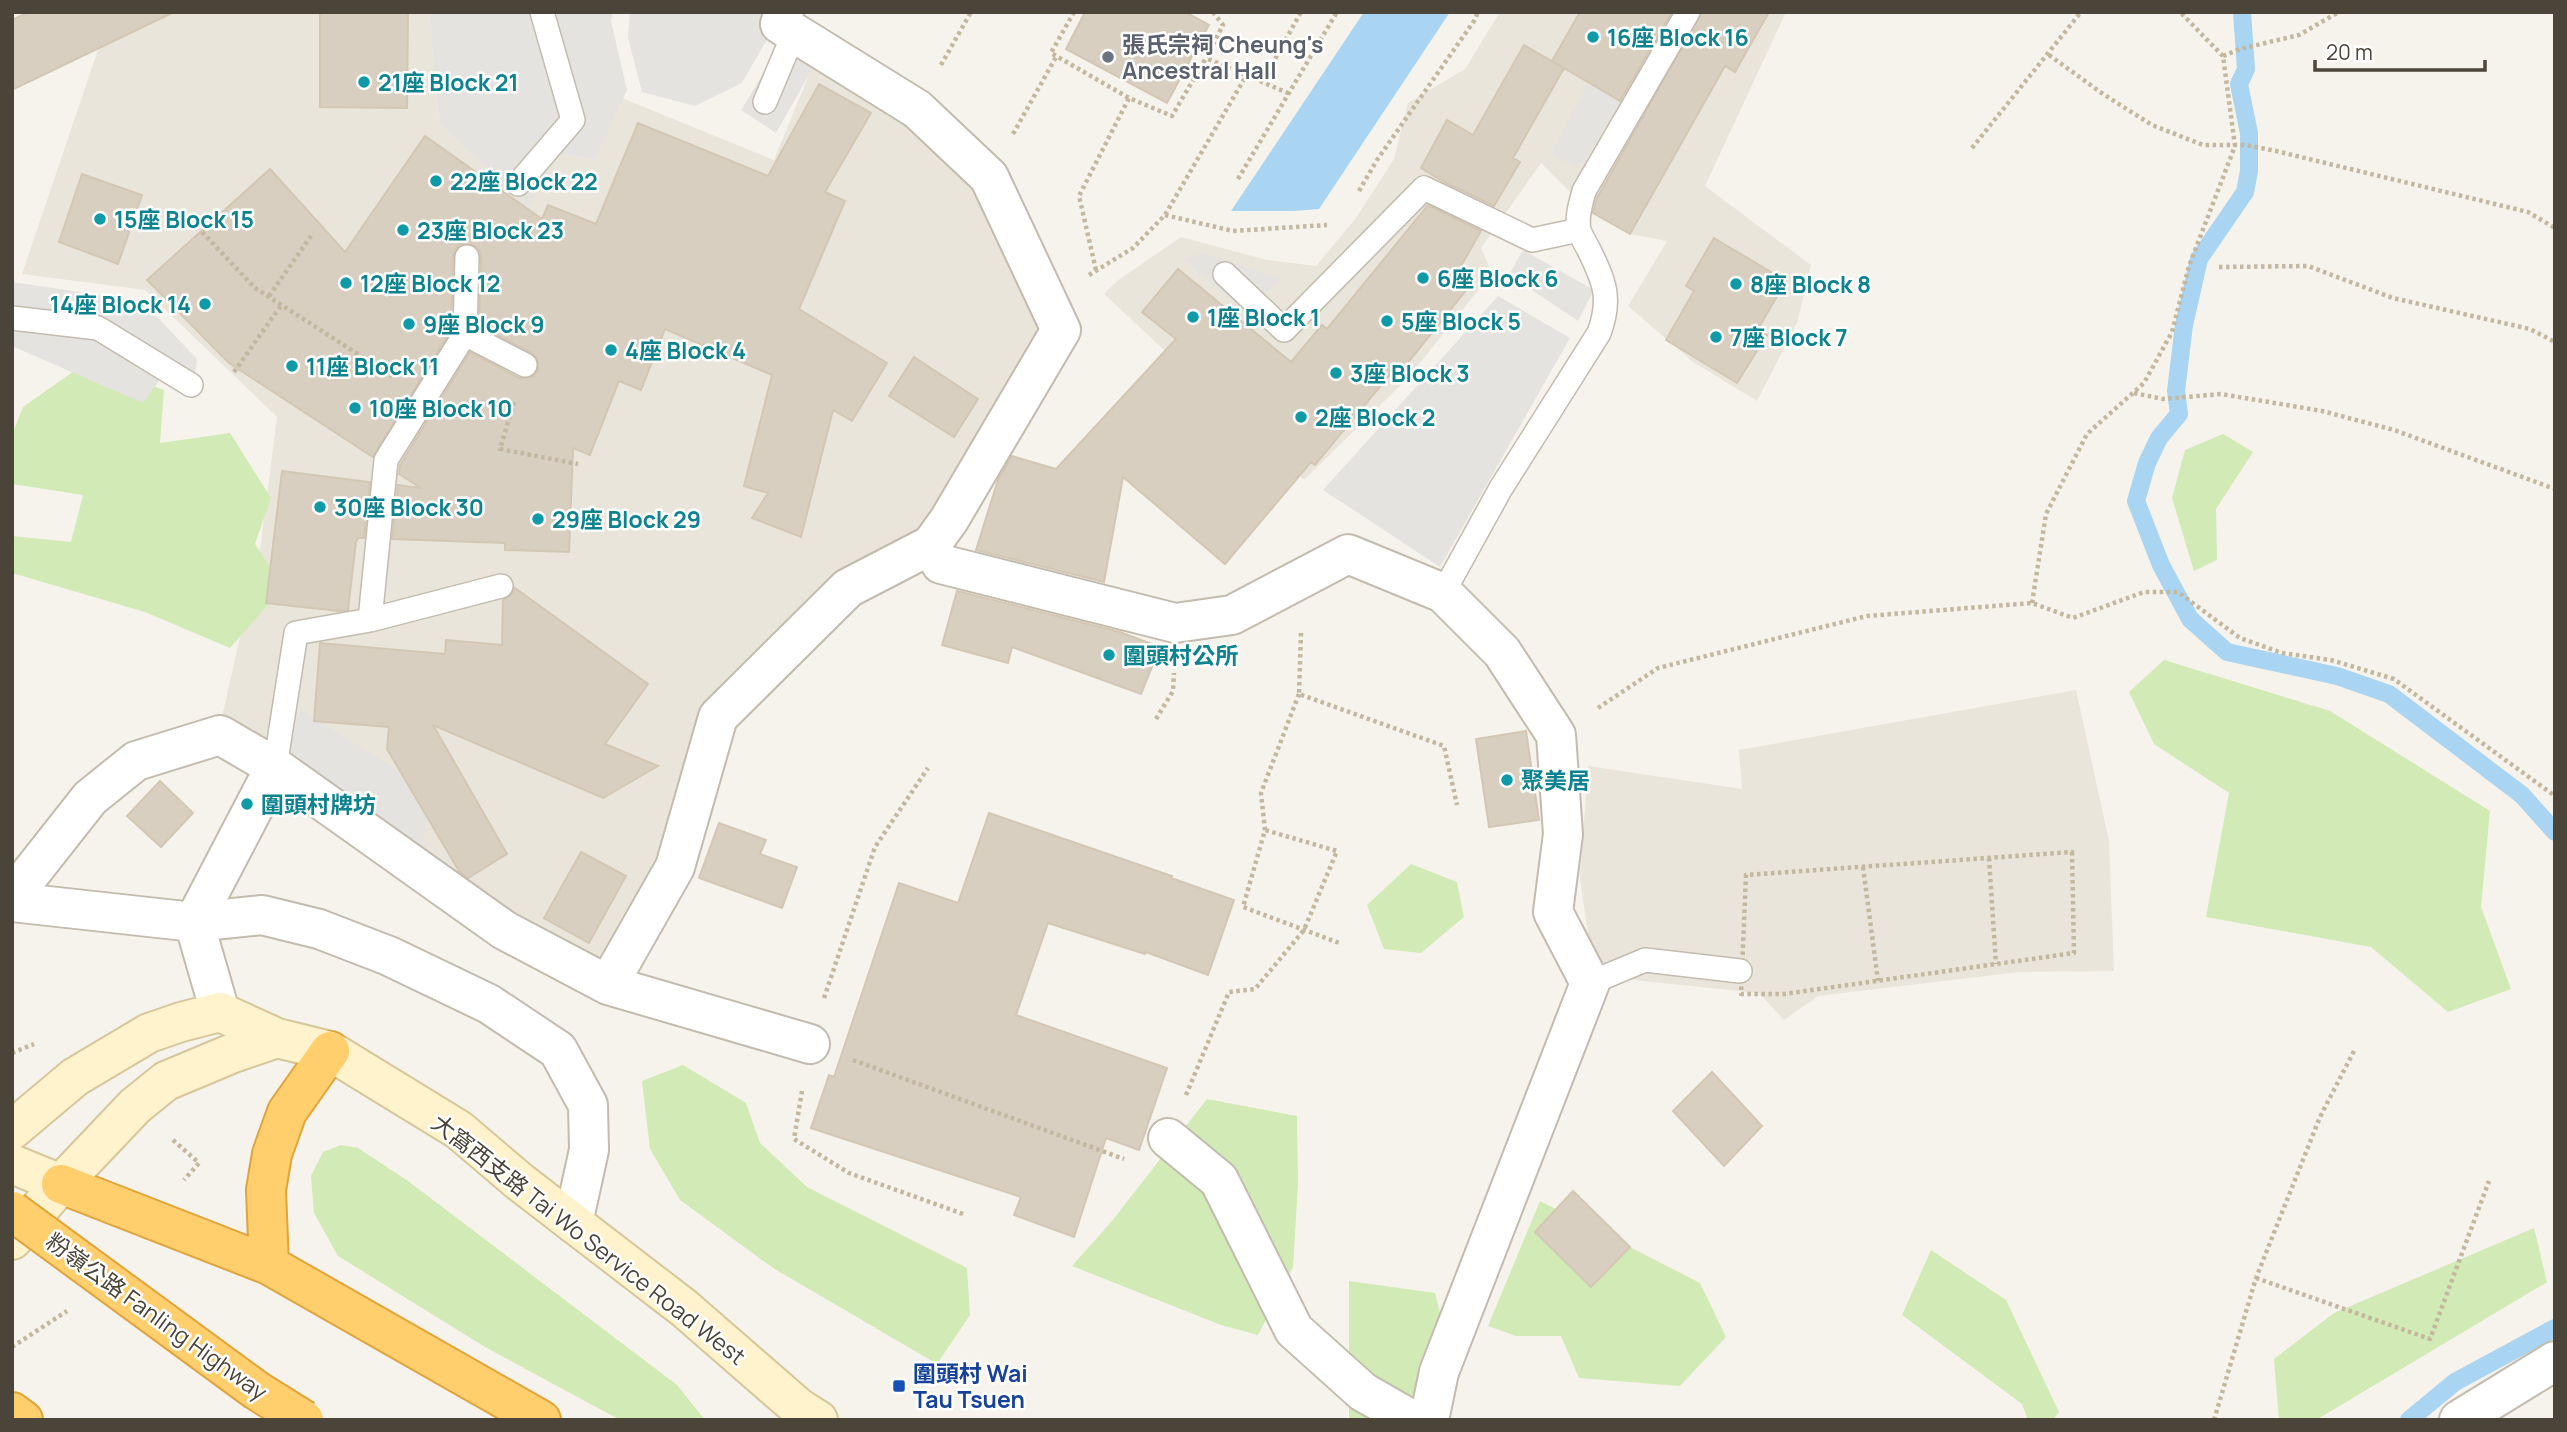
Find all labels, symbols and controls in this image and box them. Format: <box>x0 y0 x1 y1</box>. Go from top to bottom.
place label: 16座 Block 16 <box>1607 21 1749 53</box>
place label: 張氏宗祠 Cheung's Ancestral Hall <box>1122 28 1323 86</box>
scale bar <box>2315 28 2485 72</box>
marker: 16座 Block 16 <box>1585 29 1601 45</box>
text: 20 m <box>2326 38 2373 66</box>
marker: 張氏宗祠 Cheung's Ancestral Hall <box>1100 49 1116 65</box>
place label: 21座 Block 21 <box>378 66 519 98</box>
marker: 21座 Block 21 <box>356 74 372 90</box>
place label: 22座 Block 22 <box>450 165 598 197</box>
marker: 22座 Block 22 <box>428 173 444 189</box>
place label: 15座 Block 15 <box>114 203 254 235</box>
marker: 15座 Block 15 <box>92 211 108 227</box>
place label: 23座 Block 23 <box>417 214 564 246</box>
marker: 23座 Block 23 <box>395 222 411 238</box>
place label: 6座 Block 6 <box>1437 262 1559 294</box>
place label: 12座 Block 12 <box>360 267 501 299</box>
place label: 8座 Block 8 <box>1750 268 1871 300</box>
marker: 6座 Block 6 <box>1415 270 1431 286</box>
marker: 12座 Block 12 <box>338 275 354 291</box>
marker: 8座 Block 8 <box>1728 276 1744 292</box>
place label: 14座 Block 14 <box>50 288 191 320</box>
marker: 14座 Block 14 <box>197 296 213 312</box>
place label: 1座 Block 1 <box>1207 301 1320 333</box>
place label: 5座 Block 5 <box>1401 305 1521 337</box>
place label: 9座 Block 9 <box>423 308 545 340</box>
marker: 1座 Block 1 <box>1185 309 1201 325</box>
marker: 5座 Block 5 <box>1379 313 1395 329</box>
marker: 9座 Block 9 <box>401 316 417 332</box>
place label: 7座 Block 7 <box>1730 321 1848 353</box>
marker: 7座 Block 7 <box>1708 329 1724 345</box>
place label: 4座 Block 4 <box>625 334 746 366</box>
marker: 4座 Block 4 <box>603 342 619 358</box>
place label: 11座 Block 11 <box>306 350 439 382</box>
place label: 3座 Block 3 <box>1350 357 1470 389</box>
marker: 11座 Block 11 <box>284 358 300 374</box>
marker: 3座 Block 3 <box>1328 365 1344 381</box>
place label: 10座 Block 10 <box>369 392 512 424</box>
marker: 10座 Block 10 <box>347 400 363 416</box>
place label: 2座 Block 2 <box>1315 401 1435 433</box>
marker: 2座 Block 2 <box>1293 409 1309 425</box>
place label: 30座 Block 30 <box>334 491 484 523</box>
marker: 30座 Block 30 <box>312 499 328 515</box>
place label: 29座 Block 29 <box>552 503 701 535</box>
marker: 29座 Block 29 <box>530 511 546 527</box>
place label: 圍頭村公所 <box>1123 639 1238 671</box>
marker: 圍頭村公所 <box>1101 647 1117 663</box>
place label: 聚美居 <box>1521 764 1590 796</box>
marker: 聚美居 <box>1499 772 1515 788</box>
place label: 圍頭村牌坊 <box>261 788 376 820</box>
marker: 圍頭村牌坊 <box>239 796 255 812</box>
street label: 大窩西支路 Tai Wo Service Road West <box>425 1106 753 1372</box>
street label: 粉嶺公路 Fanling Highway <box>40 1225 274 1407</box>
place label: 圍頭村 Wai Tau Tsuen <box>913 1357 1028 1415</box>
marker: 圍頭村 Wai Tau Tsuen <box>891 1378 907 1394</box>

